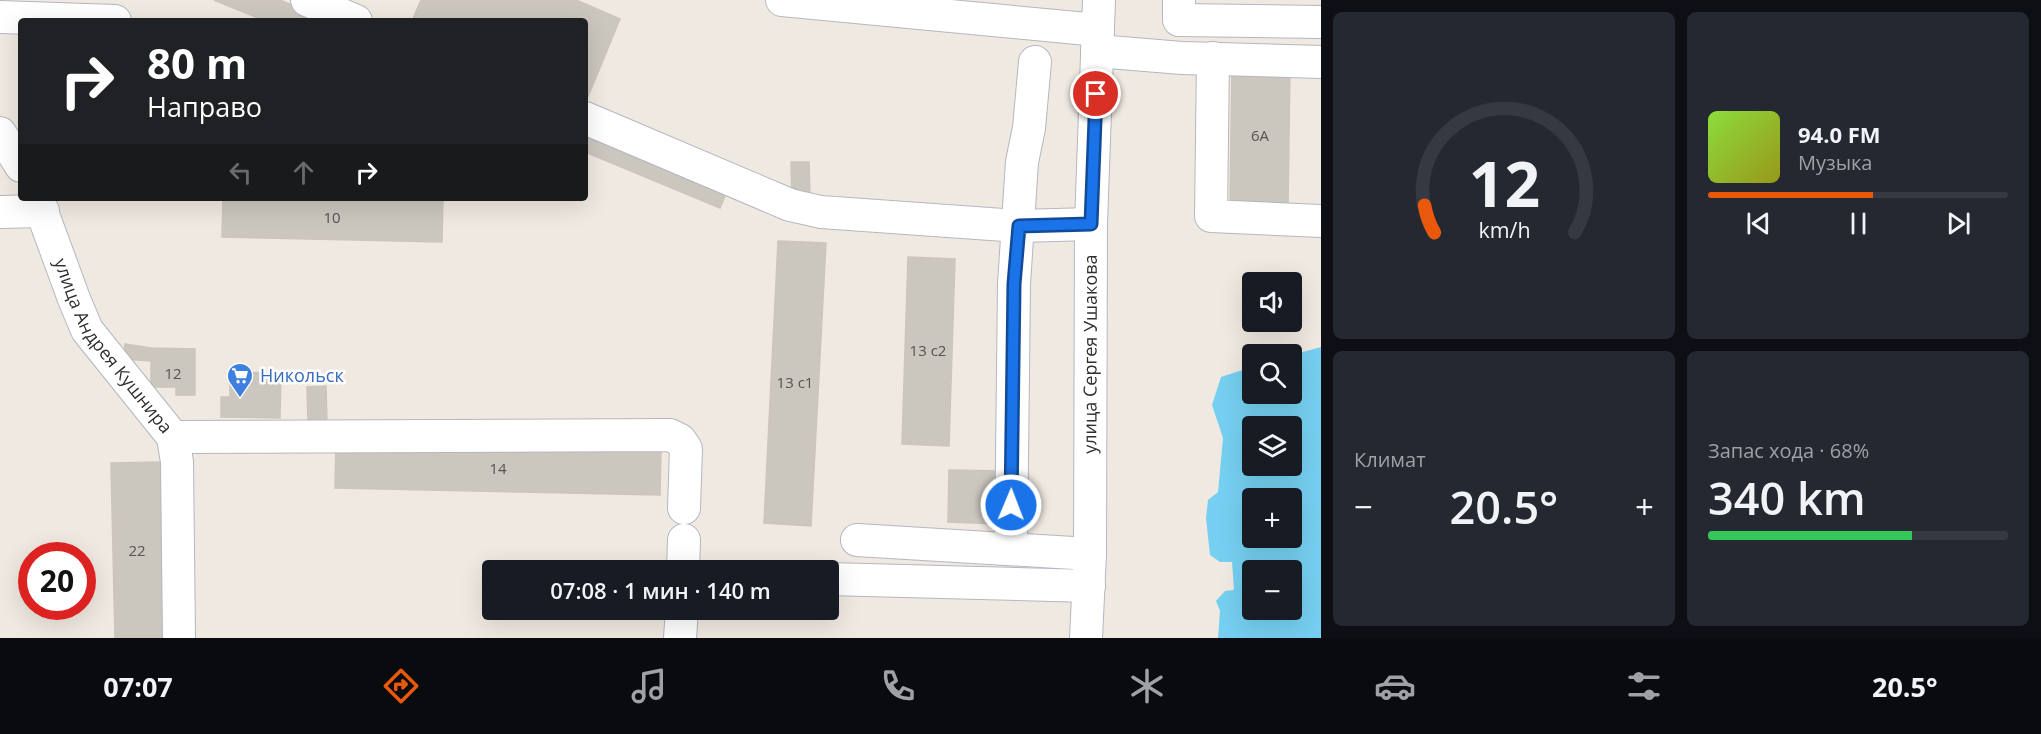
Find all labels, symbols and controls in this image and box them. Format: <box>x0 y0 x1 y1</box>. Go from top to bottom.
text: 80 m <box>147 34 247 91</box>
icon: right <box>48 42 126 120</box>
pin <box>1070 68 1121 119</box>
icon: arrive <box>1079 77 1112 110</box>
text: Направо <box>147 88 262 125</box>
text: 94.0 FM <box>1798 119 1881 149</box>
house number: 6А <box>1251 125 1270 145</box>
text: 12 <box>1468 140 1540 225</box>
text: Музыка <box>1798 149 1872 176</box>
icon: left <box>224 156 257 189</box>
icon: ahead <box>287 156 320 189</box>
icon: right <box>350 156 383 189</box>
house number: 10 <box>323 207 341 227</box>
icon: previous <box>1742 207 1775 240</box>
icon: pause <box>1842 207 1875 240</box>
icon: next <box>1942 207 1975 240</box>
text: km/h <box>1478 215 1530 244</box>
street label: улица Сергея Ушакова <box>1077 254 1102 454</box>
street label: улица Андрея Кушнира <box>49 255 178 438</box>
map controls <box>1242 272 1302 620</box>
button: sound <box>1242 272 1302 332</box>
house number: 13 с2 <box>910 340 946 360</box>
button: search <box>1242 344 1302 404</box>
supermarket icon: Никольск <box>225 361 255 399</box>
house number: 12 <box>164 363 182 383</box>
place label: Никольск <box>260 363 344 387</box>
house number: 13 с1 <box>777 372 813 392</box>
button: layers <box>1242 416 1302 476</box>
text: Запас хода · 68% <box>1708 437 1869 464</box>
text: Климат <box>1354 446 1426 473</box>
house number: 14 <box>489 458 507 478</box>
text: 340 km <box>1708 467 1866 528</box>
position arrow <box>979 473 1043 537</box>
text: 20.5° <box>1450 476 1558 537</box>
text: − <box>1354 484 1373 529</box>
text: + <box>1635 484 1654 529</box>
button: + <box>1242 488 1302 548</box>
house number: 22 <box>128 540 146 560</box>
speed limit sign: 20 <box>18 542 96 620</box>
button: − <box>1242 560 1302 620</box>
text: 07:08 · 1 мин · 140 m <box>550 575 771 605</box>
icon: directions <box>380 665 422 707</box>
icon: music <box>628 665 670 707</box>
icon: phone <box>877 665 919 707</box>
icon: climate <box>1126 665 1168 707</box>
icon: car <box>1374 665 1416 707</box>
icon: filters <box>1623 665 1665 707</box>
text: 07:07 <box>103 668 173 705</box>
text: 20.5° <box>1872 668 1938 705</box>

